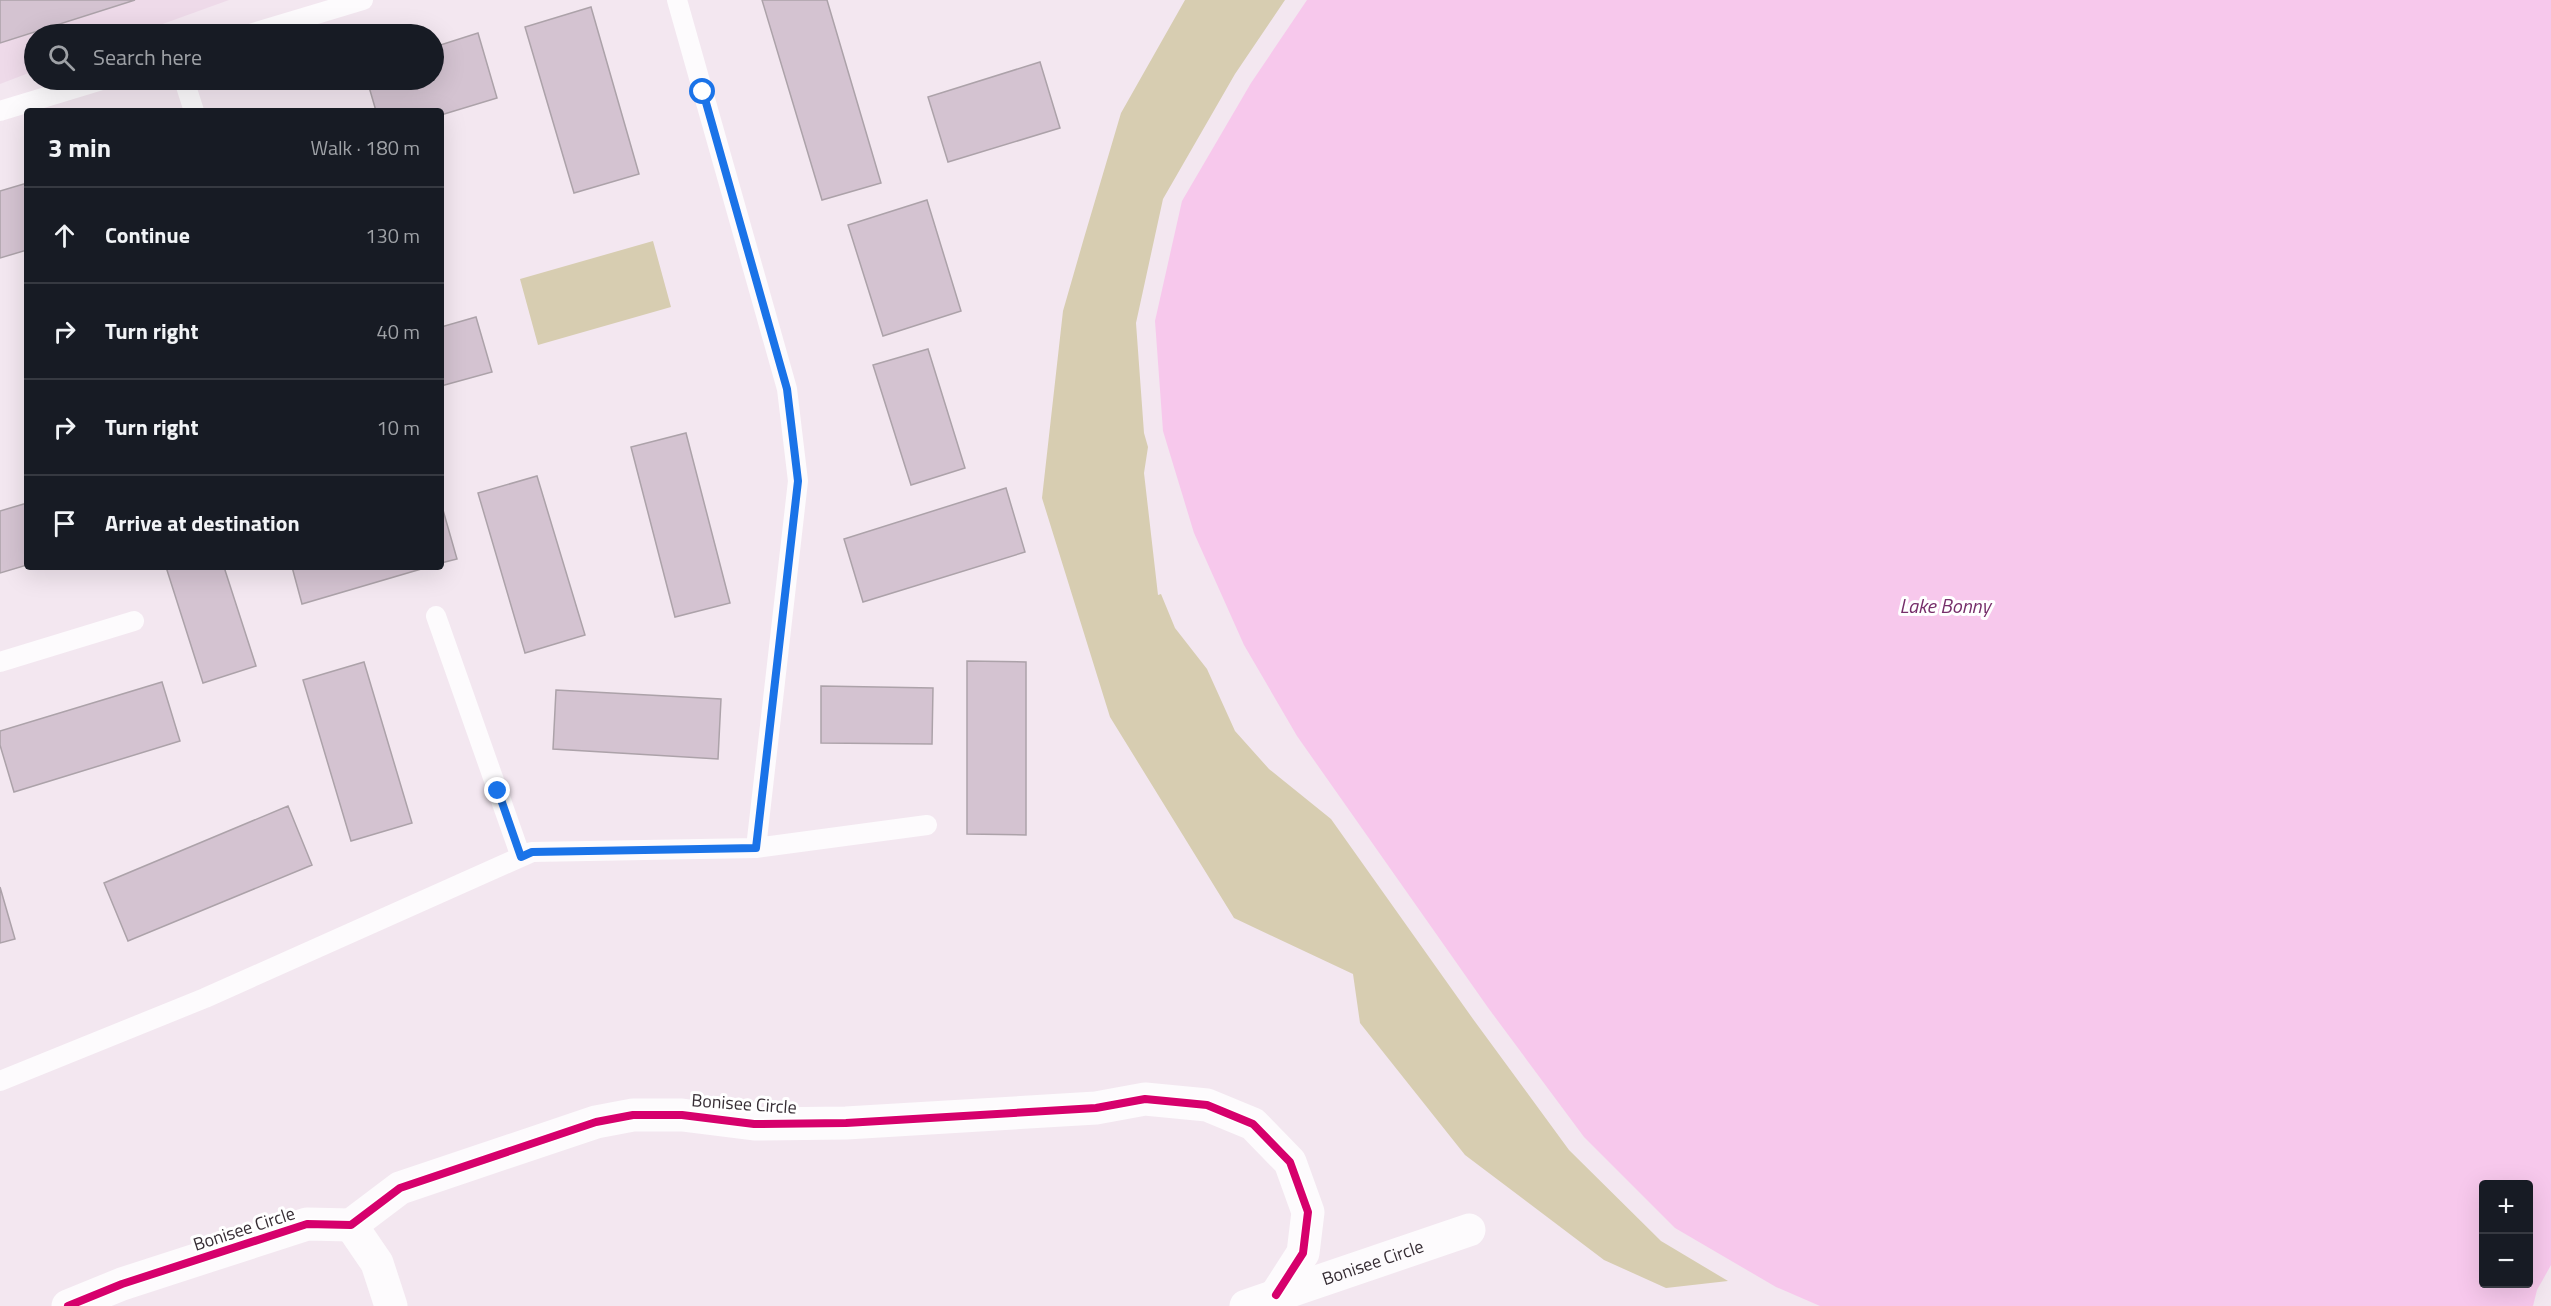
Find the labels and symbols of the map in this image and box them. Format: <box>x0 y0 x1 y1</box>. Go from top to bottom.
route start <box>689 78 715 104</box>
water label: Lake Bonny <box>1900 590 1992 621</box>
route end <box>484 777 510 803</box>
street label: Bonisee Circle <box>690 1086 798 1121</box>
street label: Bonisee Circle <box>189 1199 298 1258</box>
street label: Bonisee Circle <box>1318 1232 1427 1292</box>

